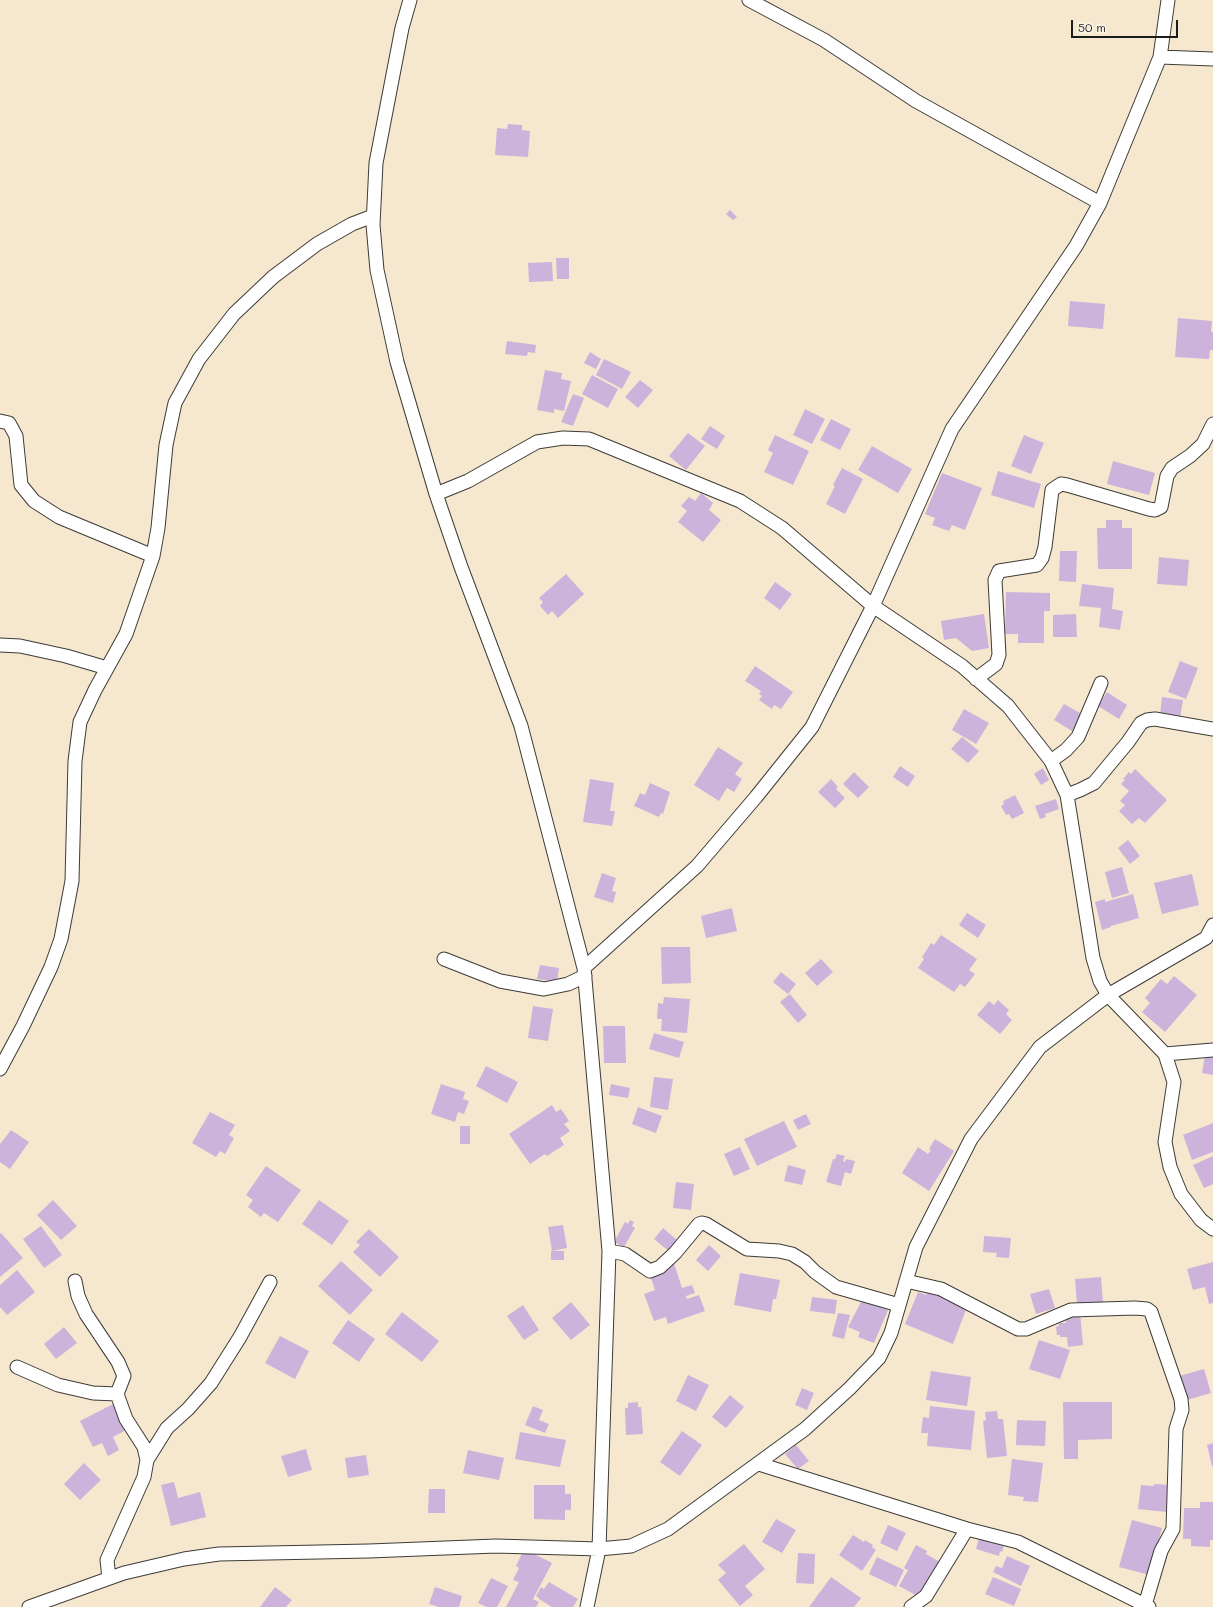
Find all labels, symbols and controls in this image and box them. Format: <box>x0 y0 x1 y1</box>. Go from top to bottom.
scale bar <box>1073 12 1180 38</box>
text: 50 m <box>1078 19 1106 35</box>

